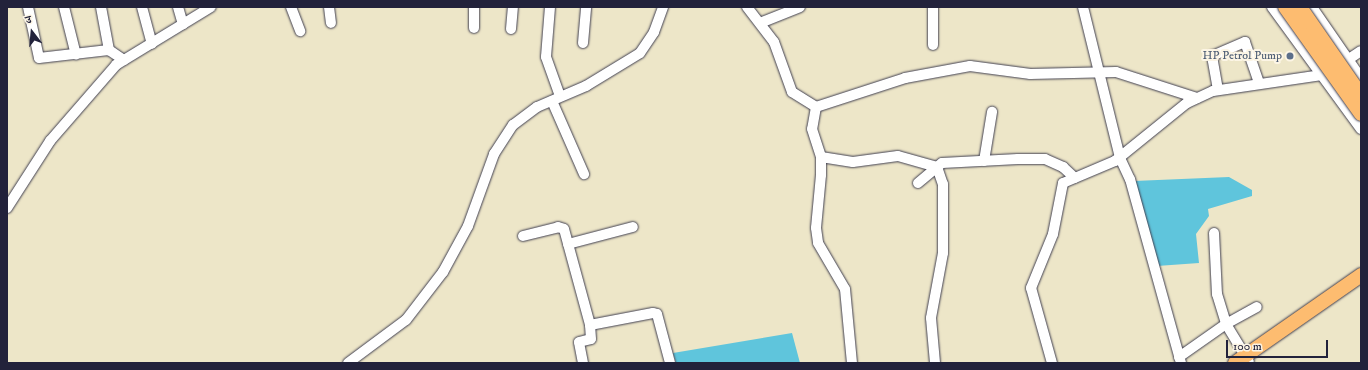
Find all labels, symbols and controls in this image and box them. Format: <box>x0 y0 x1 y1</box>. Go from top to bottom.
north arrow <box>12 12 52 52</box>
text: उ <box>24 13 33 28</box>
place label: HP Petrol Pump <box>1203 49 1282 63</box>
marker: HP Petrol Pump <box>1285 51 1295 61</box>
scale bar <box>1228 332 1330 358</box>
text: 100 m <box>1233 339 1262 354</box>

